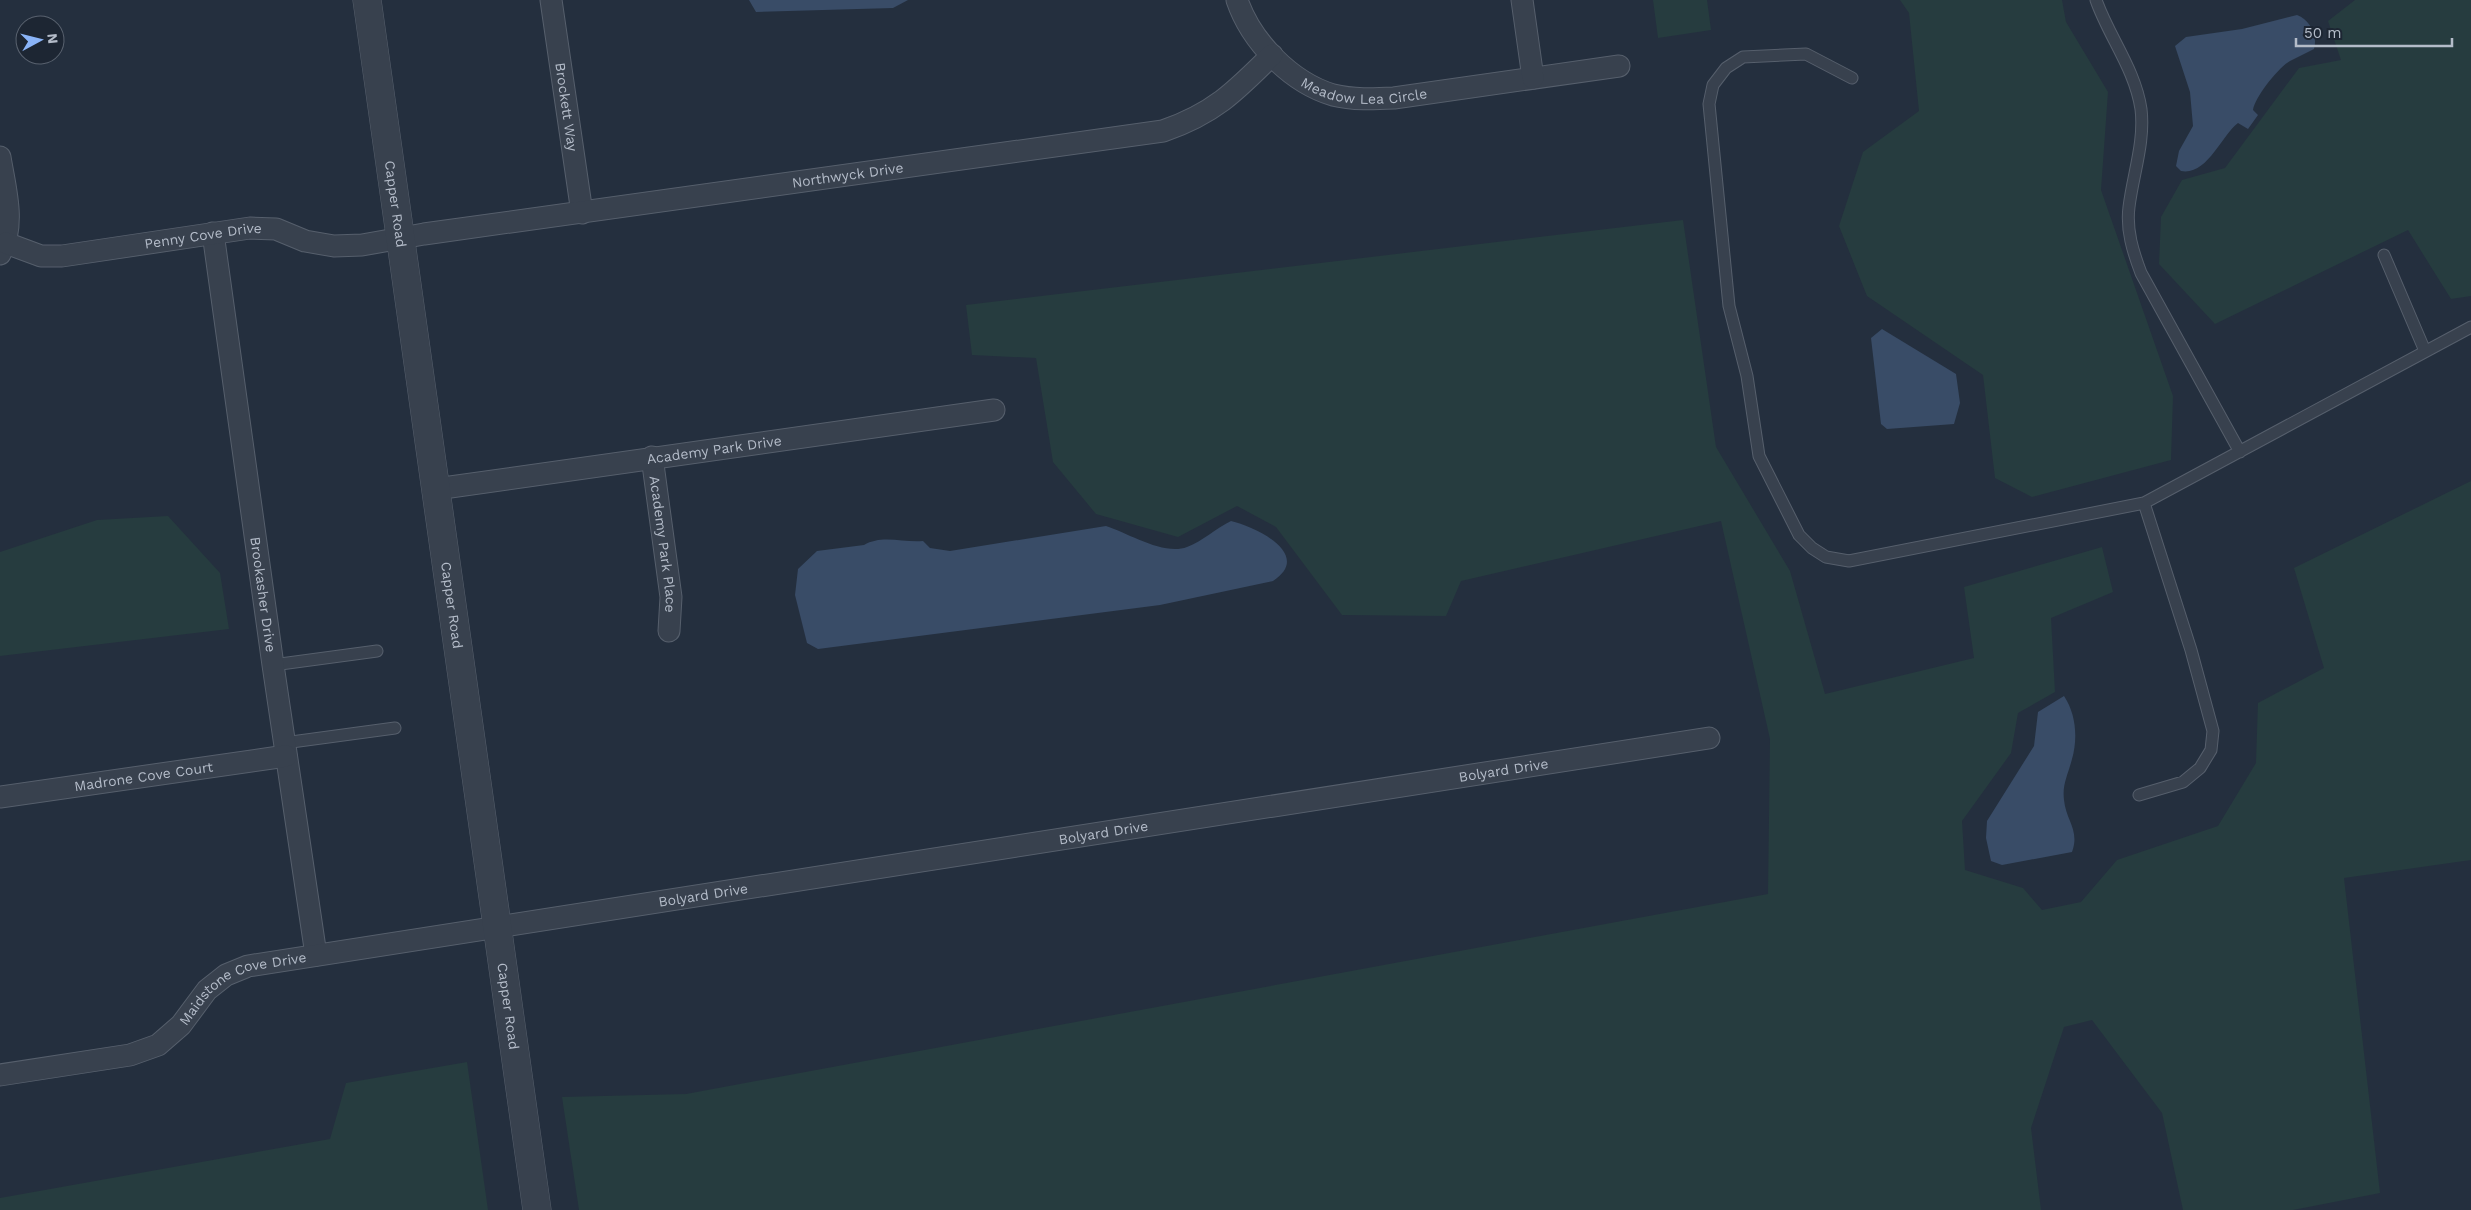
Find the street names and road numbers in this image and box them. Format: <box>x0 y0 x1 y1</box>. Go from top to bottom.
street label: Brockett Way <box>552 61 581 153</box>
street label: Meadow Lea Circle <box>1298 74 1428 107</box>
street label: Northwyck Drive <box>791 159 904 191</box>
street label: Capper Road <box>382 160 410 248</box>
street label: Penny Cove Drive <box>143 220 262 252</box>
street label: Academy Park Drive <box>646 432 783 467</box>
street label: Academy Park Place <box>647 475 679 613</box>
street label: Brookasher Drive <box>247 536 279 653</box>
street label: Capper Road <box>438 561 466 650</box>
street label: Bolyard Drive <box>1458 755 1549 785</box>
street label: Madrone Cove Court <box>73 759 214 794</box>
street label: Bolyard Drive <box>1057 818 1149 847</box>
street label: Bolyard Drive <box>657 880 749 910</box>
street label: Maidstone Cove Drive <box>176 949 307 1028</box>
street label: Capper Road <box>494 962 522 1051</box>

